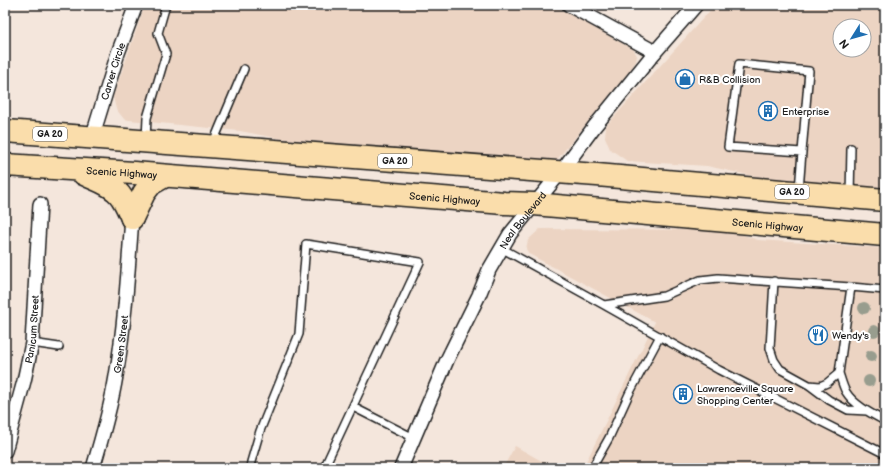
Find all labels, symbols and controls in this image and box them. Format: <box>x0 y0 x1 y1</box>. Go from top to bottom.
north arrow <box>832 18 872 58</box>
text: N <box>837 37 852 51</box>
street label: Carver Circle <box>99 41 128 102</box>
shop icon: R&B Collision <box>674 68 696 90</box>
place label: R&B Collision <box>699 74 761 86</box>
building icon: Enterprise <box>757 100 779 122</box>
place label: Enterprise <box>782 106 829 118</box>
road number: GA 20 <box>33 127 67 141</box>
road number: GA 20 <box>378 154 412 168</box>
street label: Scenic Highway <box>86 165 158 182</box>
road number: GA 20 <box>775 185 809 199</box>
street label: Neal Boulevard <box>497 189 549 252</box>
street label: Scenic Highway <box>409 190 481 208</box>
street label: Scenic Highway <box>732 217 804 235</box>
street label: Panicum Street <box>23 295 42 365</box>
street label: Green Street <box>112 315 131 374</box>
restaurant icon: Wendy's <box>807 324 829 346</box>
place label: Wendy's <box>832 330 869 342</box>
building icon: Lawrenceville Square Shopping Center <box>672 383 694 405</box>
place label: Lawrenceville Square Shopping Center <box>697 383 793 407</box>

